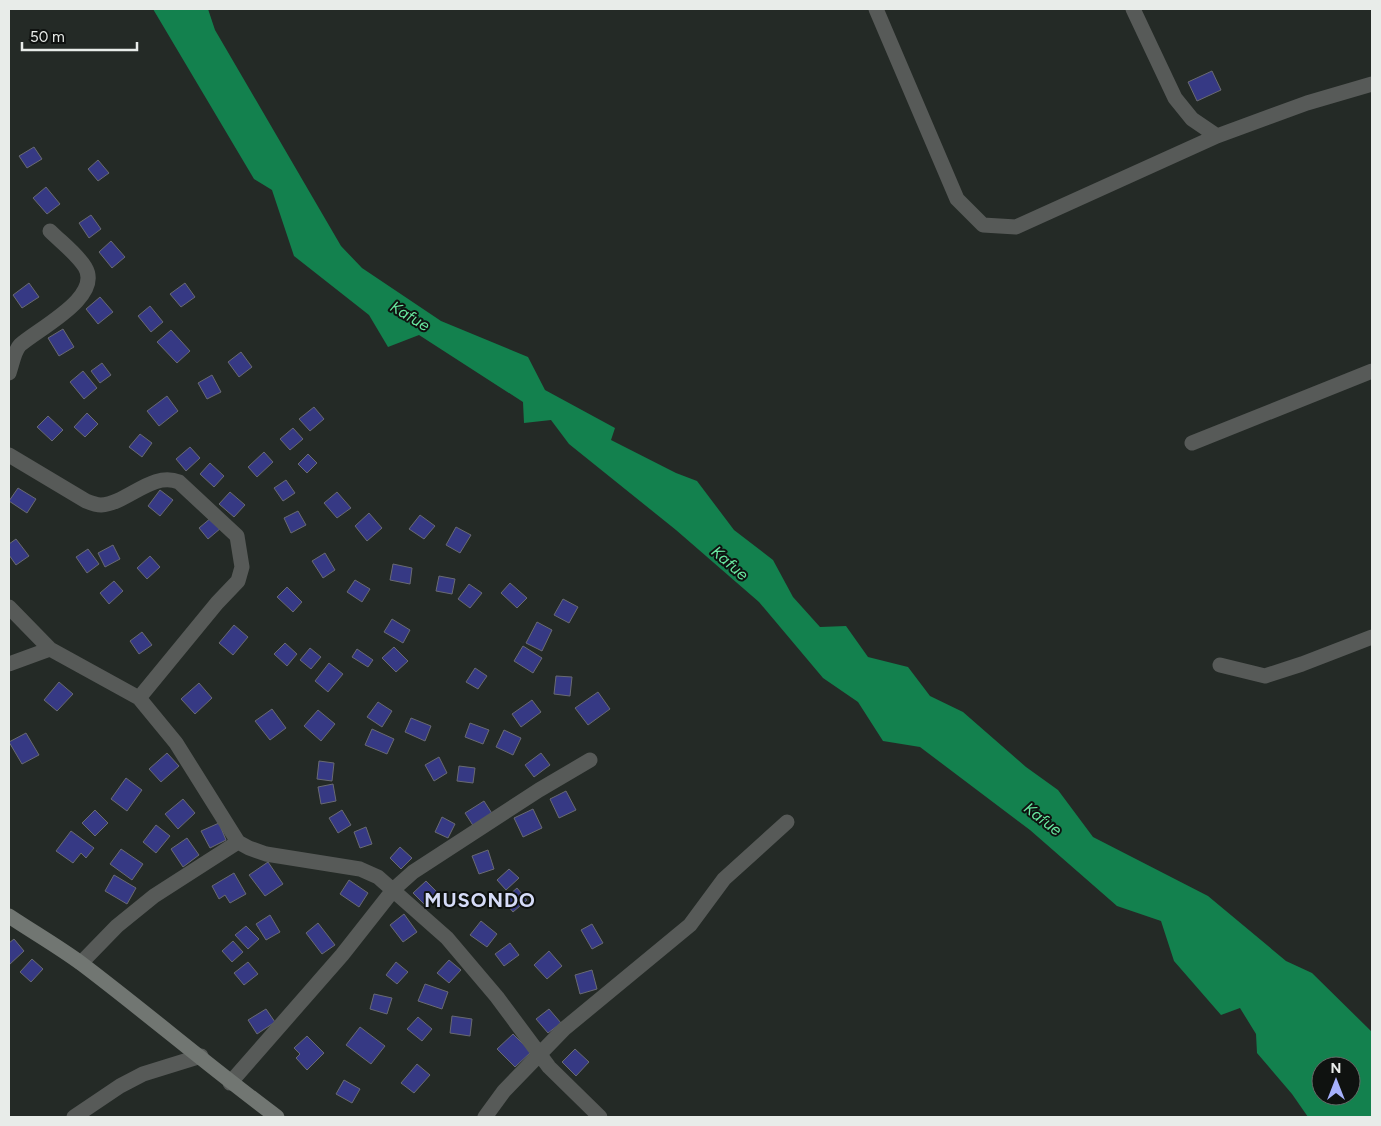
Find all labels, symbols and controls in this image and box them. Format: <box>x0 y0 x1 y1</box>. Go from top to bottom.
scale bar <box>22 20 138 52</box>
text: 50 m <box>30 28 65 46</box>
water label: Kafue <box>387 297 433 335</box>
water label: Kafue <box>708 542 752 584</box>
water label: Kafue <box>1020 798 1066 840</box>
district label: MUSONDO <box>424 888 536 912</box>
north arrow <box>1311 1056 1361 1106</box>
text: N <box>1331 1060 1341 1077</box>

